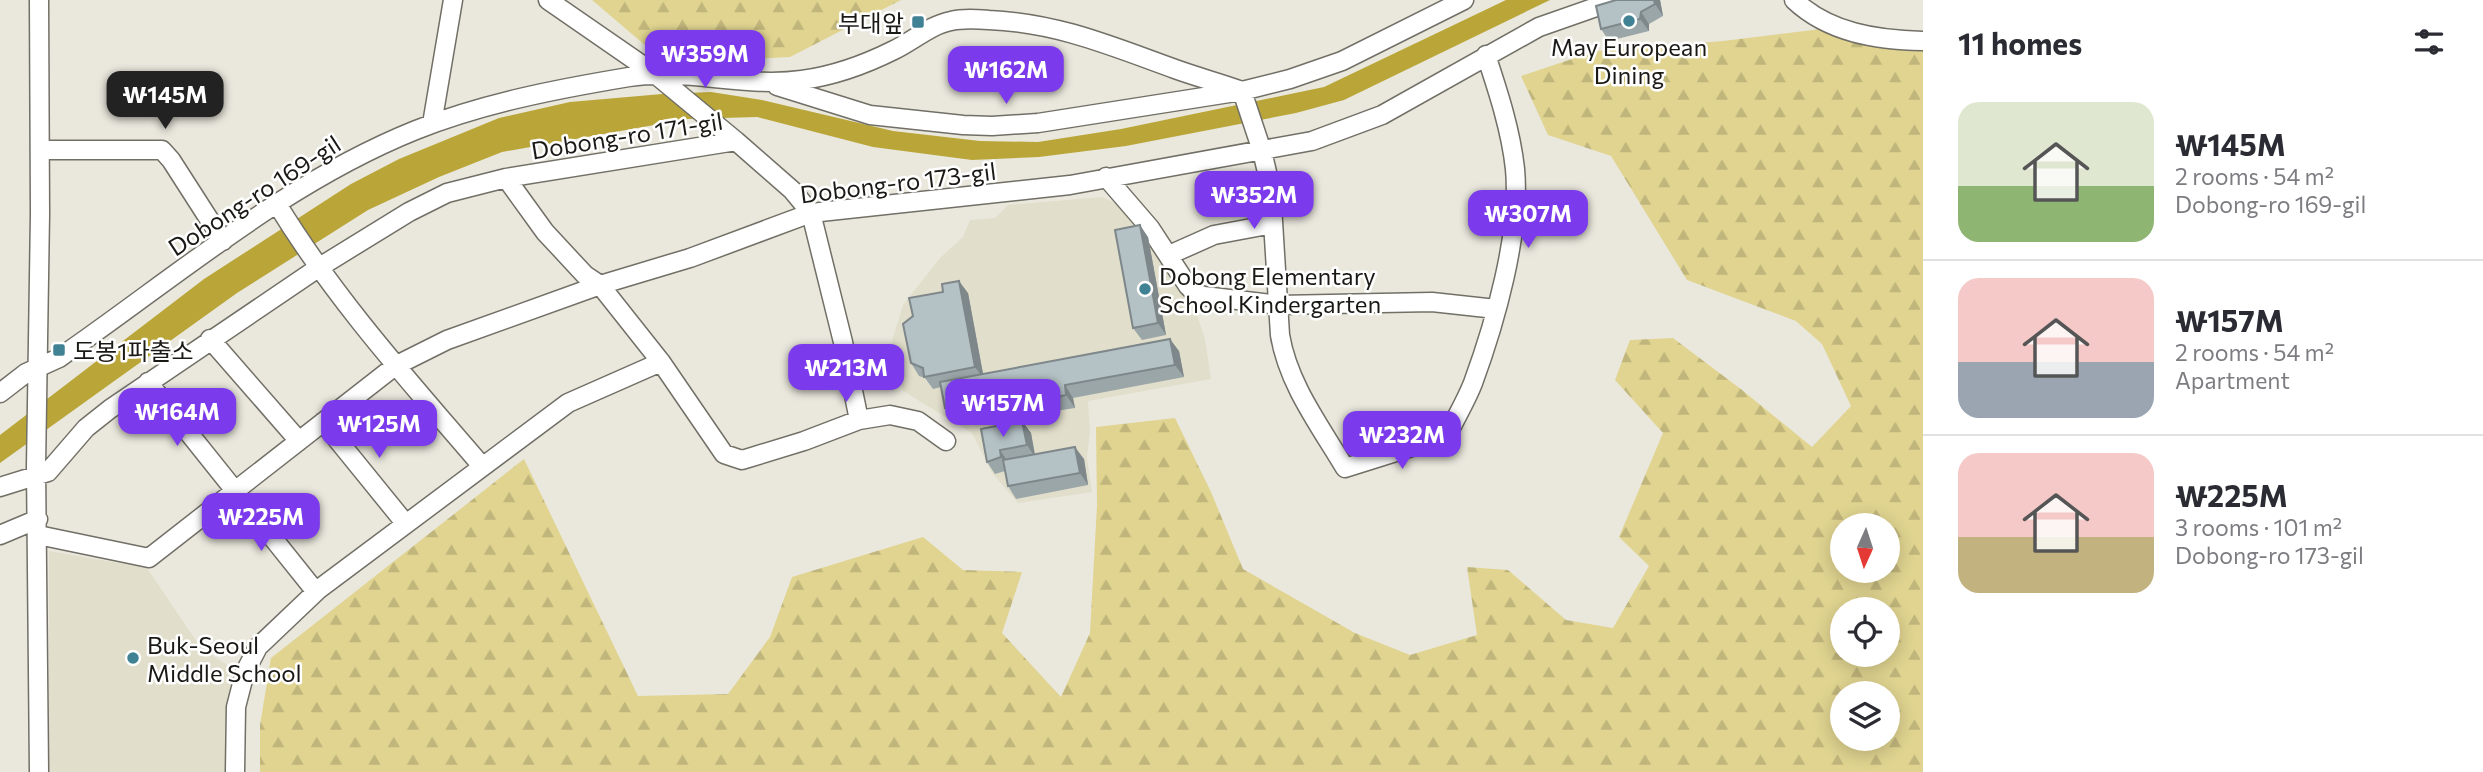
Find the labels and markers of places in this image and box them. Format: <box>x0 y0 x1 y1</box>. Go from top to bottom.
place label: 부대앞 <box>838 8 904 37</box>
marker: May European Dining <box>1621 13 1637 29</box>
marker: 부대앞 <box>910 14 926 30</box>
pin: ₩359M <box>656 31 754 90</box>
place label: May European Dining <box>1551 32 1707 89</box>
pin: ₩162M <box>957 46 1055 106</box>
pin: ₩145M <box>116 72 214 131</box>
pin: ₩352M <box>1205 172 1303 231</box>
pin: ₩307M <box>1479 190 1577 250</box>
place label: Dobong Elementary School Kindergarten <box>1159 261 1381 318</box>
marker: Dobong Elementary School Kindergarten <box>1137 281 1153 297</box>
place label: 도봉1파출소 <box>73 336 194 365</box>
marker: 도봉1파출소 <box>51 342 67 358</box>
pin: ₩213M <box>797 344 895 404</box>
pin: ₩157M <box>954 380 1052 439</box>
pin: ₩164M <box>128 388 226 448</box>
pin: ₩125M <box>330 400 428 460</box>
pin: ₩232M <box>1353 412 1451 471</box>
pin: ₩225M <box>212 494 310 553</box>
place label: Buk-Seoul Middle School <box>147 630 302 687</box>
marker: Buk-Seoul Middle School <box>125 650 141 666</box>

